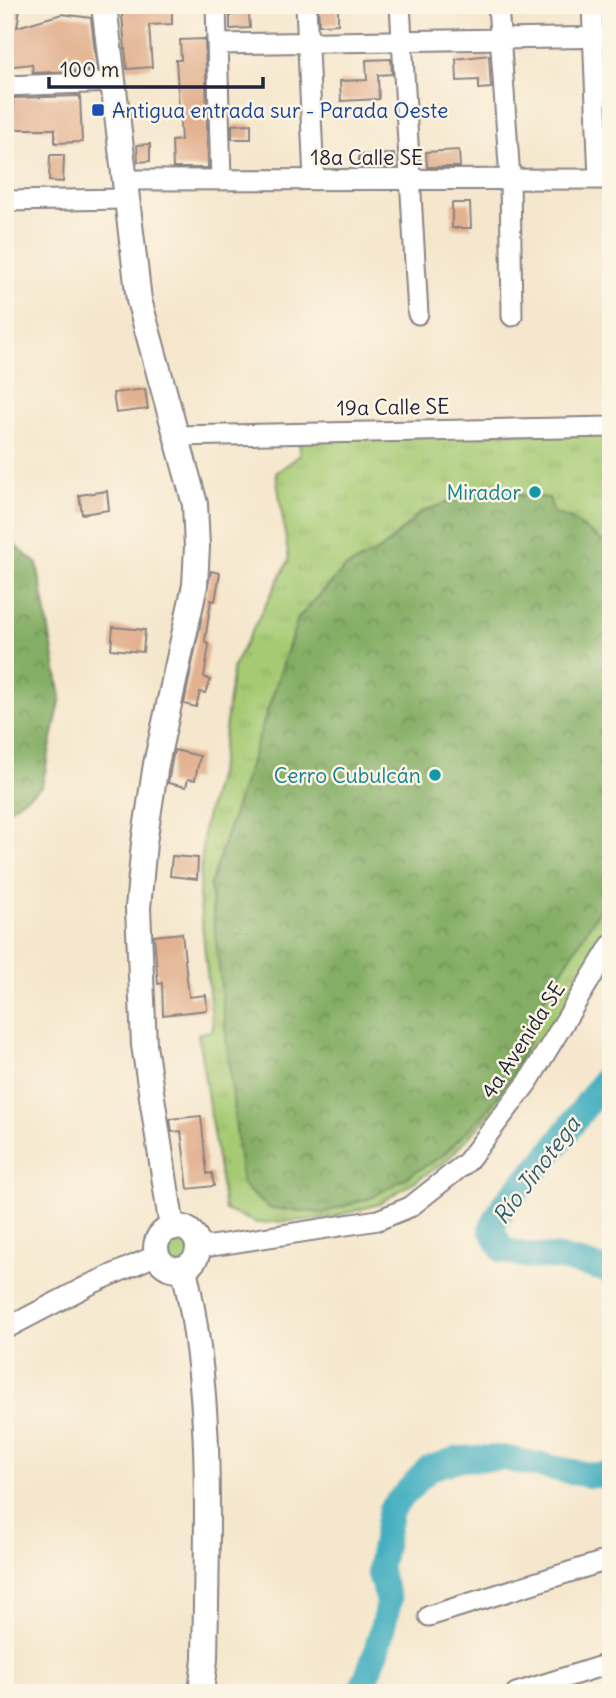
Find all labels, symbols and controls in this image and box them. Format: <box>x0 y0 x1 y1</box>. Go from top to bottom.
scale bar <box>49 46 262 90</box>
text: 100 m <box>60 56 119 83</box>
place label: Antigua entrada sur - Parada Oeste <box>112 97 448 124</box>
marker: Antigua entrada sur - Parada Oeste <box>90 102 106 118</box>
street label: 18a Calle SE <box>311 144 423 171</box>
street label: 19a Calle SE <box>336 393 450 421</box>
place label: Mirador <box>446 479 521 506</box>
marker: Mirador <box>527 484 543 500</box>
place label: Cerro Cubulcán <box>274 762 421 789</box>
marker: Cerro Cubulcán <box>427 767 443 783</box>
street label: 4a Avenida SE <box>475 976 571 1104</box>
water label: Río Jinotega <box>486 1109 587 1230</box>

